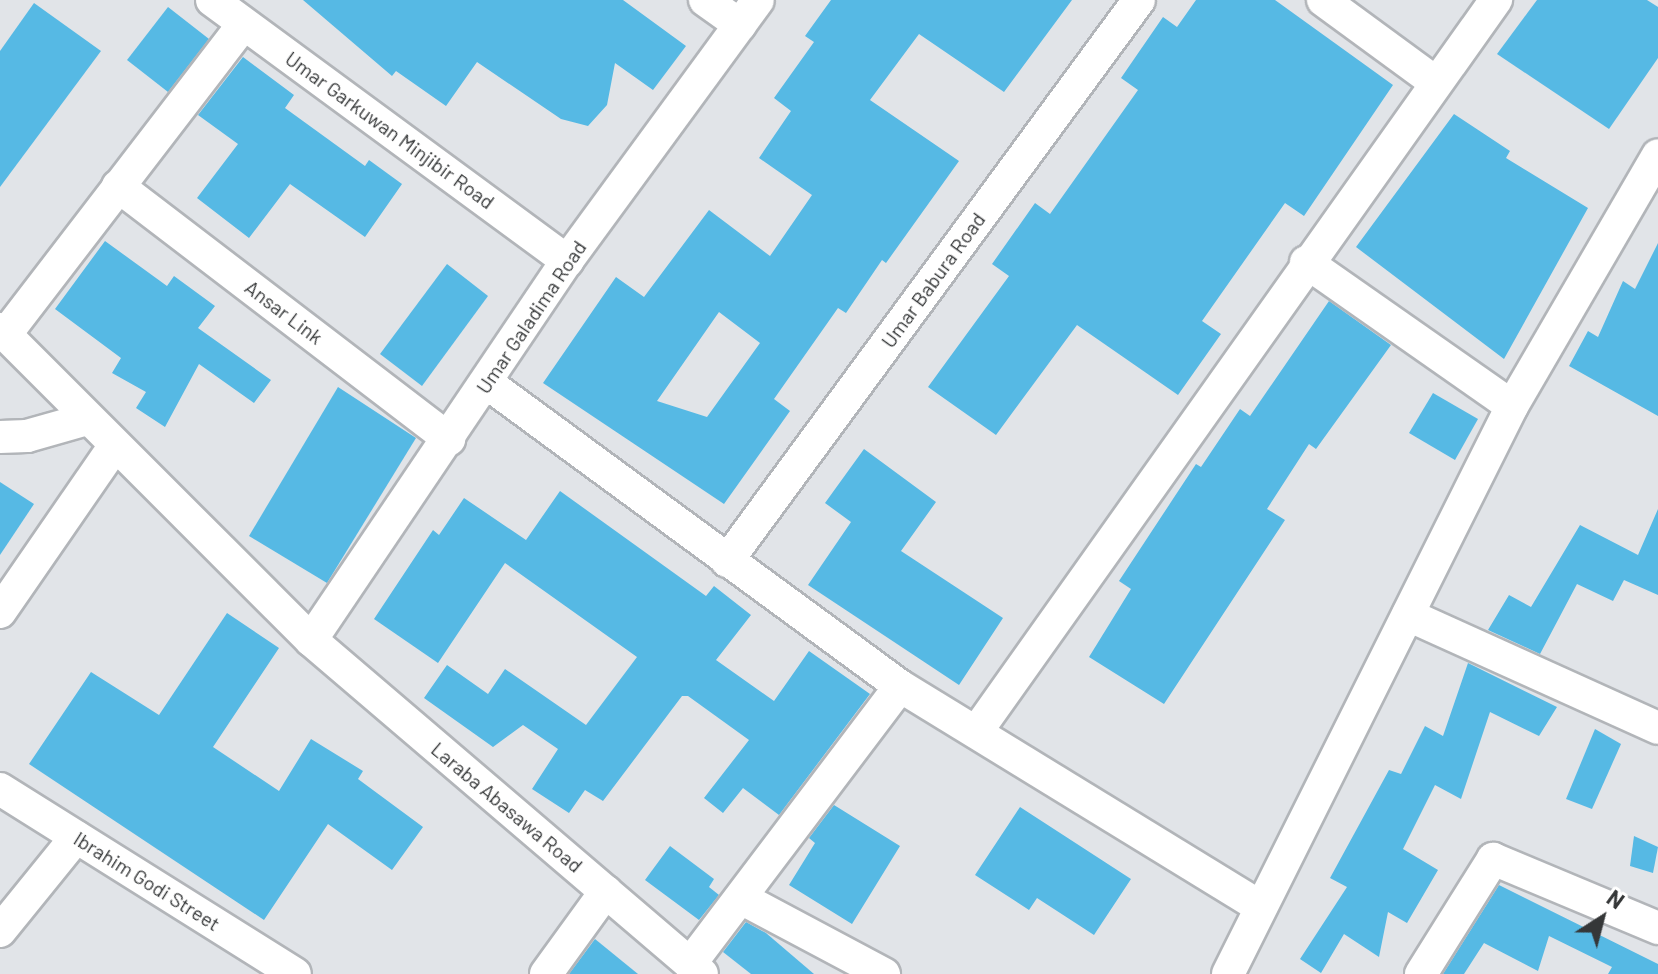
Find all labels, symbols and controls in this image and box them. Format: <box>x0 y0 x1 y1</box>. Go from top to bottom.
street label: Umar Garkuwan Minjibir Road <box>281 46 499 214</box>
street label: Umar Babura Road <box>876 208 990 352</box>
street label: Umar Galadima Road <box>471 236 591 398</box>
street label: Ansar Link <box>240 275 328 349</box>
street label: Laraba Abasawa Road <box>427 737 587 877</box>
street label: Ibrahim Godi Street <box>70 826 224 936</box>
north arrow <box>1562 878 1642 958</box>
text: N <box>1603 884 1630 913</box>

